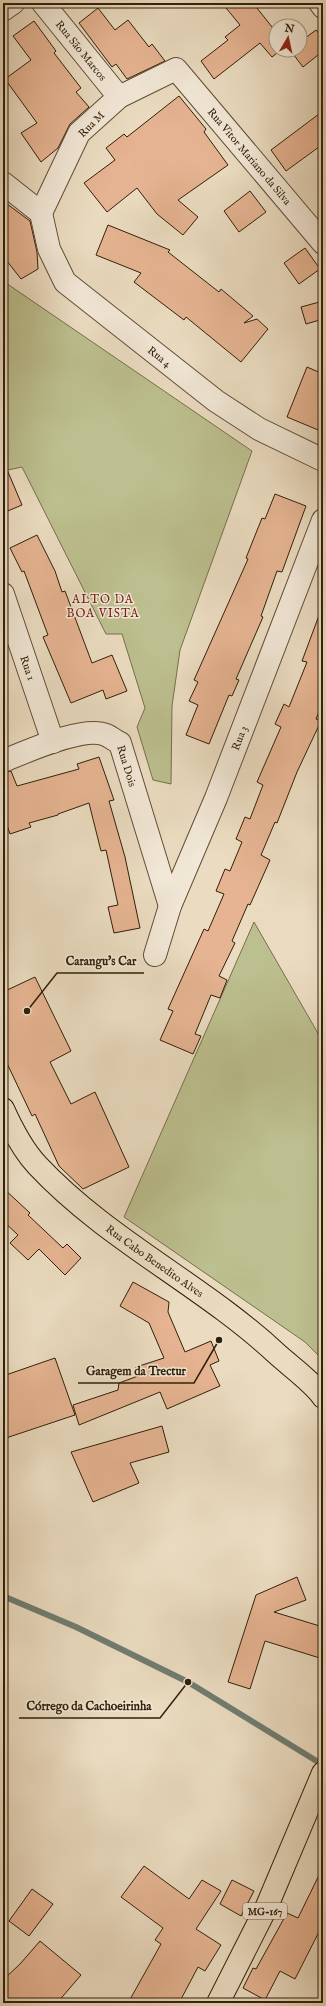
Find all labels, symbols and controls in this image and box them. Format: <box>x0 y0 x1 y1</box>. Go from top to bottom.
street label: Rua São Marcos <box>52 18 109 84</box>
north arrow <box>268 18 308 58</box>
text: N <box>283 21 296 37</box>
street label: Rua Vitor Mariano da Silva <box>204 105 294 208</box>
street label: Rua M <box>76 108 108 141</box>
street label: Rua 4 <box>144 344 174 371</box>
district label: ALTO DA BOA VISTA <box>66 592 140 621</box>
street label: Rua 1 <box>16 654 38 682</box>
street label: Rua 3 <box>229 724 251 753</box>
street label: Rua Dois <box>113 744 139 789</box>
callout: Carangu's Car <box>57 949 144 973</box>
text: Carangu's Car <box>66 954 137 970</box>
street label: Rua Cabo Benedito Alves <box>103 1222 206 1301</box>
callout: Garagem da Trectur <box>78 1359 194 1383</box>
text: Garagem da Trectur <box>86 1364 187 1380</box>
callout: Córrego da Cachoeirinha <box>19 1694 160 1718</box>
text: Córrego da Cachoeirinha <box>26 1699 152 1715</box>
road number: MG-167 <box>243 1903 287 1919</box>

